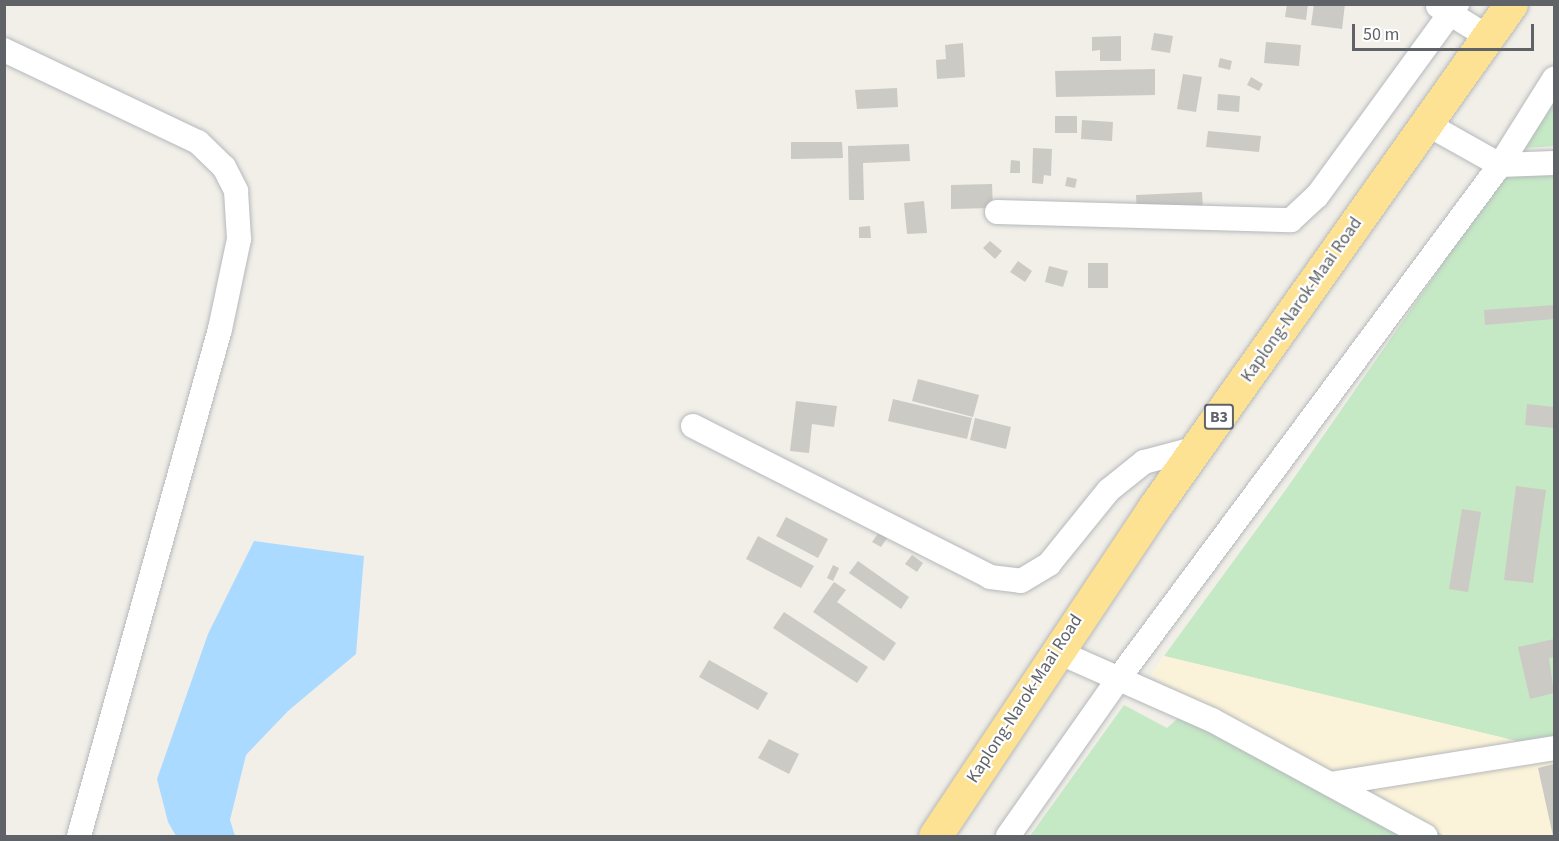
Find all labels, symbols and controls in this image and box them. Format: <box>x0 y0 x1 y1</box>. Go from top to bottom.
scale bar <box>1355 12 1536 50</box>
text: 50 m <box>1363 22 1399 47</box>
street label: Kaplong-Narok-Maai Road <box>1237 213 1367 387</box>
road number: B3 <box>1202 404 1236 430</box>
street label: Kaplong-Narok-Maai Road <box>962 611 1088 787</box>

